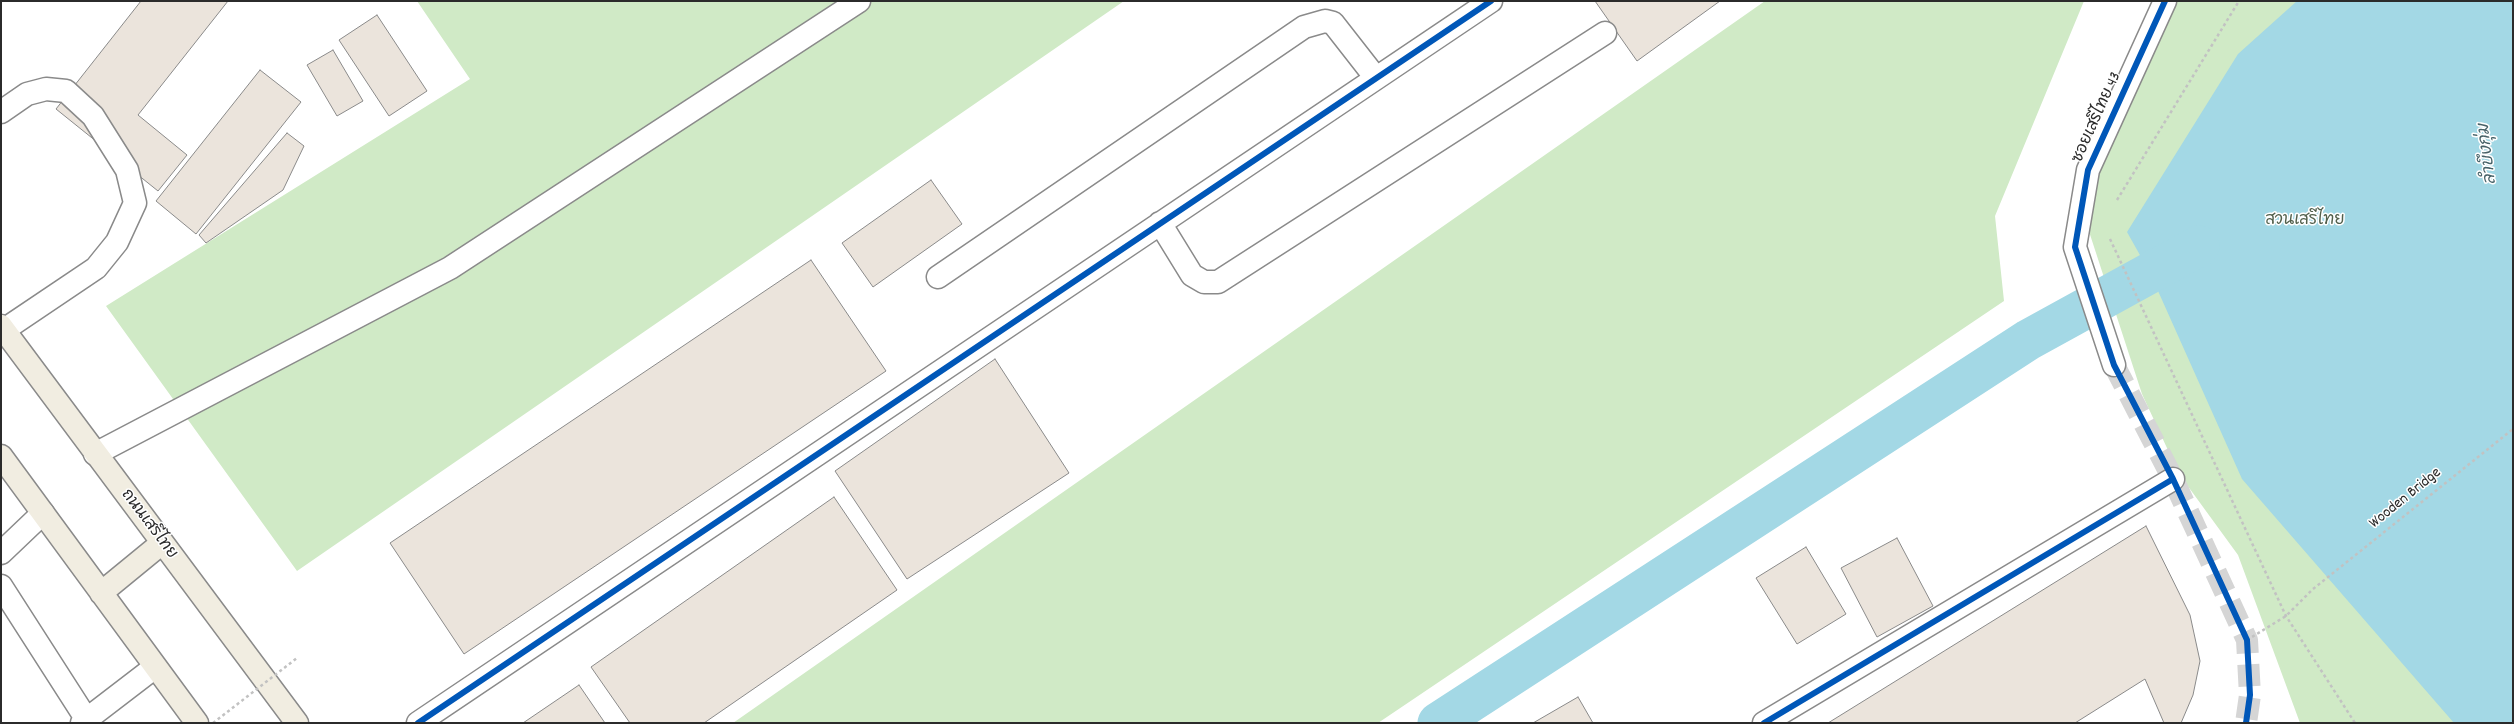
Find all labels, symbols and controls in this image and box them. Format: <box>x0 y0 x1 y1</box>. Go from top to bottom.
street label: ซอยเสรีไทย 43 <box>2069 70 2127 166</box>
water label: ลำบึงกุ่ม <box>2475 122 2503 186</box>
park label: สวนเสรีไทย <box>2265 212 2345 232</box>
street label: Wooden Bridge <box>2366 464 2446 534</box>
street label: ถนนเสรีไทย <box>116 486 180 564</box>

